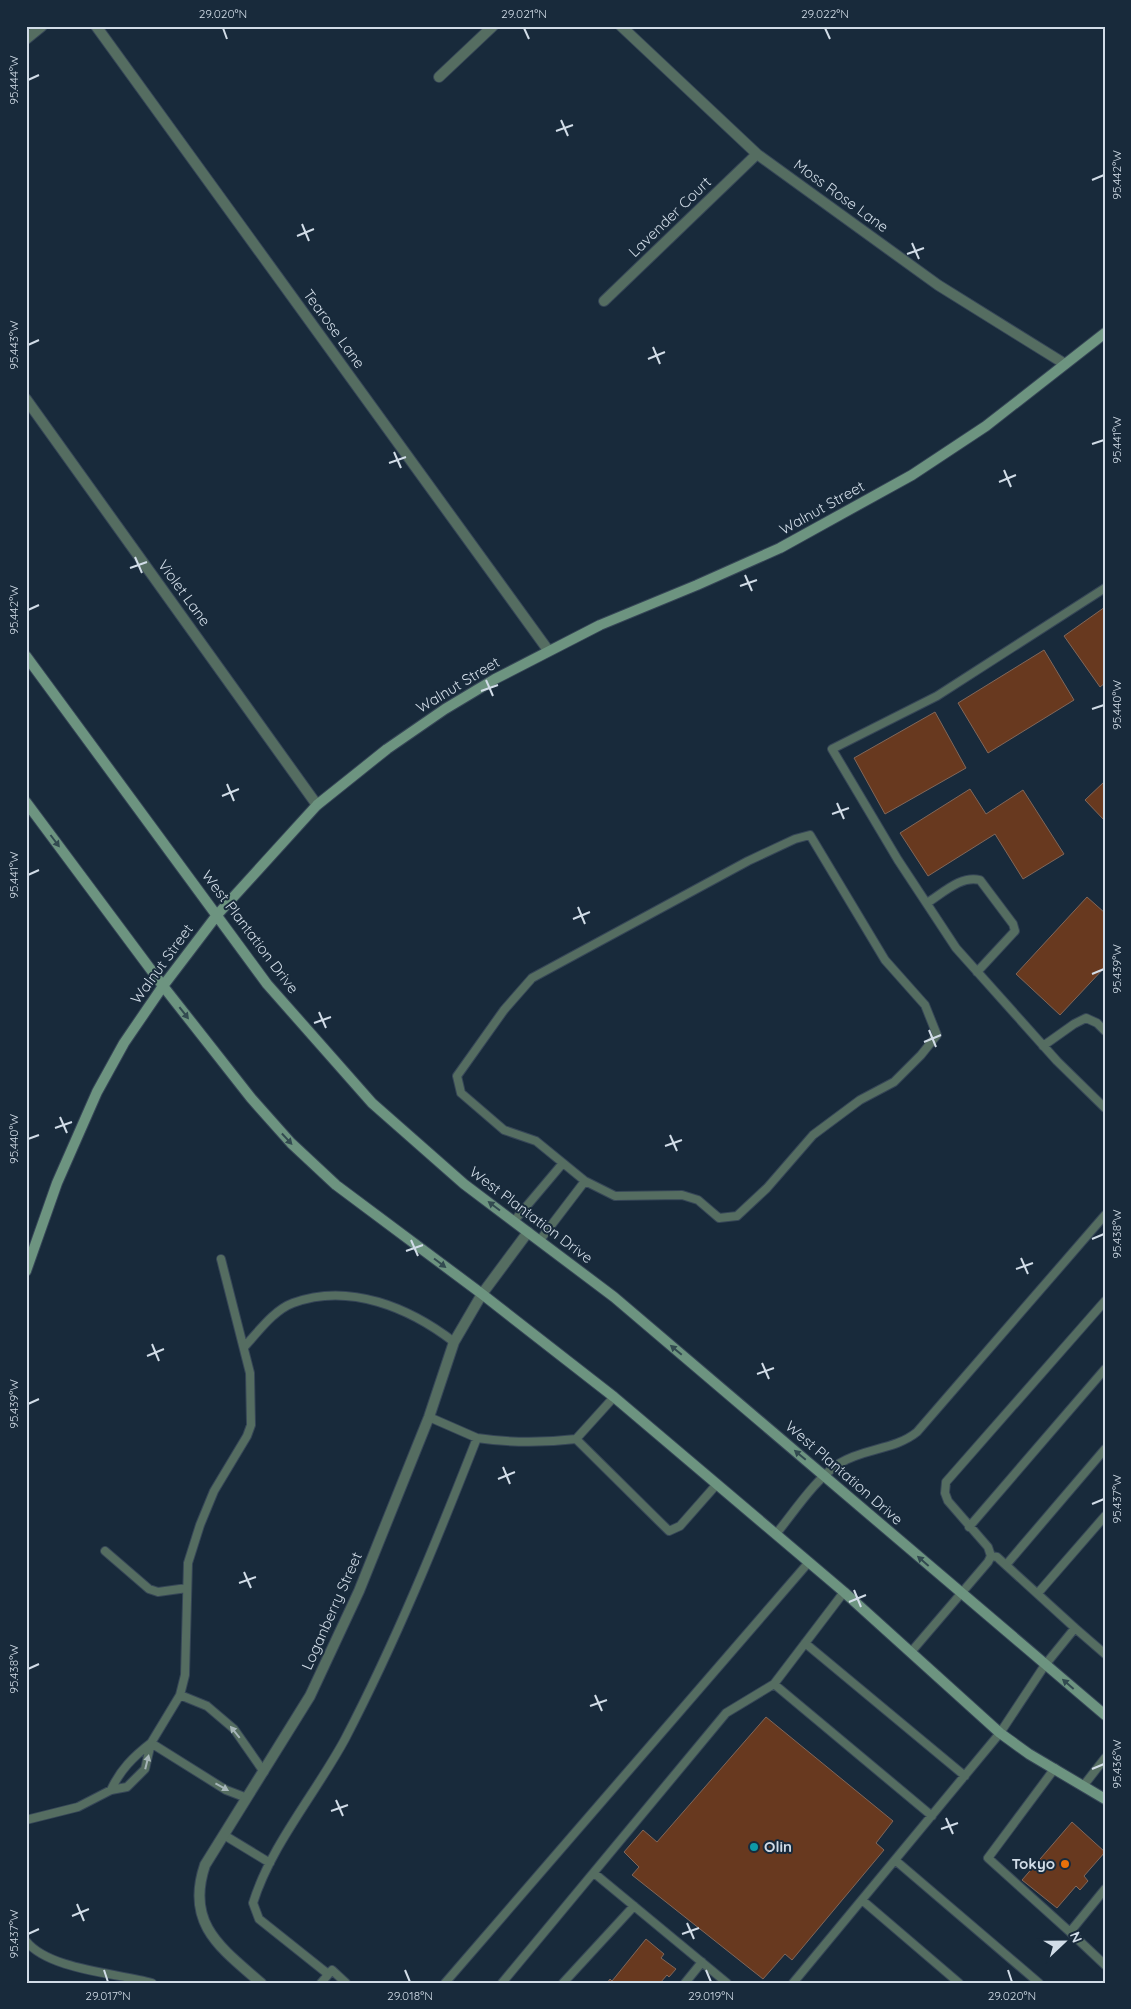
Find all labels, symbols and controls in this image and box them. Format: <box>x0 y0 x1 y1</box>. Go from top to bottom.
text: 29.020°N <box>199 6 247 21</box>
text: 29.021°N <box>501 6 547 21</box>
text: 29.022°N <box>801 6 849 21</box>
text: 95.444°W <box>6 55 21 105</box>
text: 95.442°W <box>1109 150 1124 200</box>
street label: Moss Rose Lane <box>790 155 892 236</box>
street label: Lavender Court <box>624 172 715 261</box>
street label: Tearose Lane <box>299 285 369 372</box>
text: 95.443°W <box>6 320 21 370</box>
text: 95.441°W <box>1109 416 1124 464</box>
street label: Walnut Street <box>776 476 868 539</box>
street label: Violet Lane <box>154 556 215 630</box>
text: 95.442°W <box>6 585 21 635</box>
street label: Walnut Street <box>412 652 503 717</box>
text: 95.440°W <box>1109 680 1124 730</box>
one-way arrow <box>50 834 61 847</box>
text: 95.441°W <box>6 851 21 899</box>
street label: West Plantation Drive <box>198 866 303 997</box>
street label: Walnut Street <box>126 920 197 1007</box>
text: 95.439°W <box>1109 944 1124 994</box>
one-way arrow <box>179 1006 190 1019</box>
text: 95.440°W <box>6 1114 21 1164</box>
one-way arrow <box>281 1132 293 1144</box>
street label: West Plantation Drive <box>466 1162 597 1267</box>
one-way arrow <box>487 1201 501 1211</box>
text: 95.438°W <box>1109 1209 1124 1259</box>
one-way arrow <box>433 1257 446 1268</box>
one-way arrow <box>671 1344 683 1356</box>
text: 95.439°W <box>6 1379 21 1429</box>
street label: West Plantation Drive <box>782 1416 907 1529</box>
one-way arrow <box>794 1450 807 1461</box>
text: 95.437°W <box>1109 1474 1124 1524</box>
street label: Loganberry Street <box>297 1549 366 1673</box>
one-way arrow <box>918 1555 930 1567</box>
text: 95.438°W <box>6 1644 21 1694</box>
one-way arrow <box>1061 1678 1074 1689</box>
one-way arrow <box>230 1726 241 1739</box>
text: 95.436°W <box>1109 1739 1124 1789</box>
one-way arrow <box>143 1754 151 1769</box>
one-way arrow <box>215 1783 229 1792</box>
place label: Olin <box>764 1837 792 1856</box>
marker: Olin <box>748 1841 760 1853</box>
place label: Tokyo <box>1011 1854 1055 1873</box>
marker: Tokyo <box>1059 1858 1071 1870</box>
text: 95.437°W <box>6 1909 21 1959</box>
north arrow <box>1038 1916 1088 1966</box>
text: N <box>1066 1929 1086 1945</box>
text: 29.017°N <box>85 1988 131 2003</box>
text: 29.018°N <box>387 1988 433 2003</box>
text: 29.019°N <box>688 1988 734 2003</box>
text: 29.020°N <box>988 1988 1036 2003</box>

